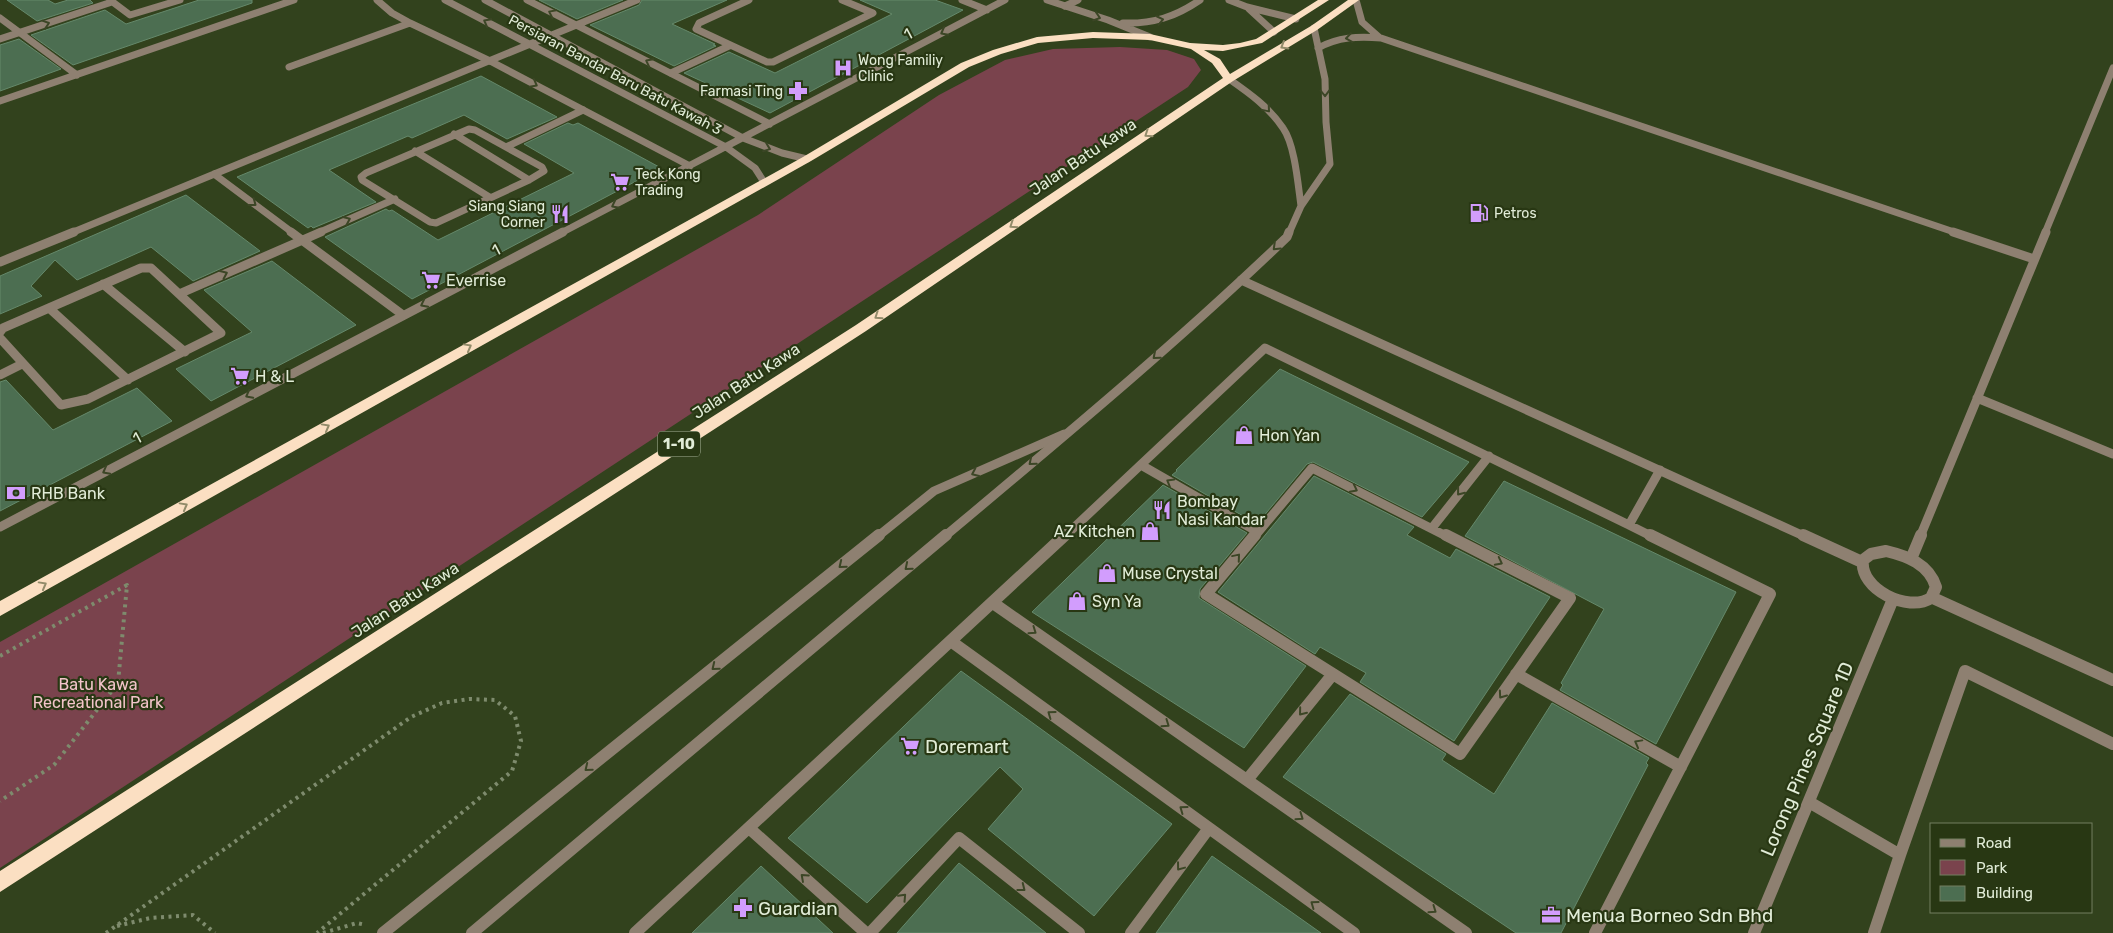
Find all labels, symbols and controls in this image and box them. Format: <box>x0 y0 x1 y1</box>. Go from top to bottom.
one-way arrow <box>548 9 557 19</box>
street label: Persiaran Bandar Baru Batu Kawah 3 <box>506 11 724 139</box>
one-way arrow <box>1093 11 1101 21</box>
one-way arrow <box>1156 16 1164 26</box>
one-way arrow <box>484 18 493 28</box>
one-way arrow <box>42 20 50 30</box>
street label: 1 <box>901 24 915 44</box>
one-way arrow <box>940 26 949 36</box>
one-way arrow <box>1344 32 1353 42</box>
one-way arrow <box>1281 39 1290 49</box>
place label: Wong Familiy Clinic <box>858 52 943 85</box>
hospital icon: Wong Familiy Clinic <box>832 57 854 79</box>
one-way arrow <box>645 58 654 68</box>
one-way arrow <box>528 78 537 88</box>
pharmacy icon: Farmasi Ting <box>787 80 809 102</box>
place label: Farmasi Ting <box>700 83 783 100</box>
one-way arrow <box>1320 90 1330 97</box>
one-way arrow <box>1261 103 1270 112</box>
street label: Jalan Batu Kawa <box>1026 114 1140 200</box>
one-way arrow <box>1144 128 1154 137</box>
one-way arrow <box>762 142 771 152</box>
place label: Teck Kong Trading <box>635 166 701 199</box>
supermarket icon: Teck Kong Trading <box>609 171 631 193</box>
one-way arrow <box>247 197 257 206</box>
place label: Siang Siang Corner <box>468 198 546 231</box>
one-way arrow <box>611 199 620 209</box>
fuel station icon: Petros <box>1468 202 1490 224</box>
restaurant icon: Siang Siang Corner <box>549 203 571 225</box>
place label: Petros <box>1494 205 1537 222</box>
one-way arrow <box>342 216 351 227</box>
one-way arrow <box>1009 219 1019 228</box>
street label: 1 <box>489 240 503 260</box>
one-way arrow <box>1272 241 1281 250</box>
supermarket icon: Everrise <box>420 269 442 291</box>
one-way arrow <box>219 270 228 280</box>
place label: Everrise <box>446 271 506 290</box>
one-way arrow <box>421 298 430 308</box>
one-way arrow <box>875 309 884 319</box>
street label: Jalan Batu Kawa <box>689 339 803 423</box>
one-way arrow <box>463 344 472 354</box>
one-way arrow <box>1152 351 1161 360</box>
supermarket icon: H & L <box>229 365 251 387</box>
place label: H & L <box>255 367 294 386</box>
one-way arrow <box>246 389 255 399</box>
one-way arrow <box>321 423 330 433</box>
shop icon: Hon Yan <box>1233 424 1255 446</box>
place label: Hon Yan <box>1259 426 1320 445</box>
street label: 1 <box>130 428 144 448</box>
road number: 1-10 <box>658 432 700 456</box>
one-way arrow <box>1029 457 1038 466</box>
one-way arrow <box>102 465 111 475</box>
one-way arrow <box>971 466 980 477</box>
one-way arrow <box>1167 478 1176 488</box>
bank icon: RHB Bank <box>5 482 27 504</box>
one-way arrow <box>1349 483 1358 494</box>
place label: RHB Bank <box>31 484 106 503</box>
one-way arrow <box>1458 486 1466 495</box>
place label: Bombay Nasi Kandar <box>1177 492 1265 529</box>
restaurant icon: Bombay Nasi Kandar <box>1151 499 1173 521</box>
one-way arrow <box>179 502 188 512</box>
shop icon: AZ Kitchen <box>1139 520 1161 542</box>
place label: AZ Kitchen <box>1054 522 1135 541</box>
one-way arrow <box>1232 553 1241 562</box>
one-way arrow <box>1494 556 1503 566</box>
street label: Jalan Batu Kawa <box>348 558 462 642</box>
one-way arrow <box>839 559 848 567</box>
one-way arrow <box>905 561 914 569</box>
shop icon: Muse Crystal <box>1096 562 1118 584</box>
place label: Muse Crystal <box>1122 564 1218 583</box>
one-way arrow <box>37 581 46 591</box>
shop icon: Syn Ya <box>1066 590 1088 612</box>
place label: Syn Ya <box>1092 592 1142 611</box>
one-way arrow <box>1027 625 1037 634</box>
street label: Lorong Pines Square 1D <box>1756 658 1858 860</box>
one-way arrow <box>712 661 721 669</box>
park label: Batu Kawa Recreational Park <box>33 675 164 712</box>
one-way arrow <box>1499 689 1508 698</box>
one-way arrow <box>1299 706 1308 715</box>
one-way arrow <box>1048 711 1057 719</box>
one-way arrow <box>1161 718 1170 727</box>
supermarket icon: Doremart <box>899 735 921 757</box>
place label: Doremart <box>925 735 1009 758</box>
one-way arrow <box>1634 739 1643 749</box>
one-way arrow <box>585 763 594 772</box>
one-way arrow <box>1179 806 1189 815</box>
one-way arrow <box>1294 811 1303 820</box>
legend <box>1930 823 2093 913</box>
text: Road <box>1976 834 2012 852</box>
text: Park <box>1976 859 2007 877</box>
one-way arrow <box>1177 861 1185 870</box>
one-way arrow <box>800 874 809 883</box>
one-way arrow <box>1017 882 1026 891</box>
text: Building <box>1976 884 2033 902</box>
one-way arrow <box>897 894 906 903</box>
pharmacy icon: Guardian <box>732 897 754 919</box>
place label: Guardian <box>758 897 838 920</box>
one-way arrow <box>1311 901 1320 911</box>
one-way arrow <box>1427 904 1437 913</box>
office icon: Menua Borneo Sdn Bhd <box>1540 904 1562 926</box>
place label: Menua Borneo Sdn Bhd <box>1566 904 1773 927</box>

